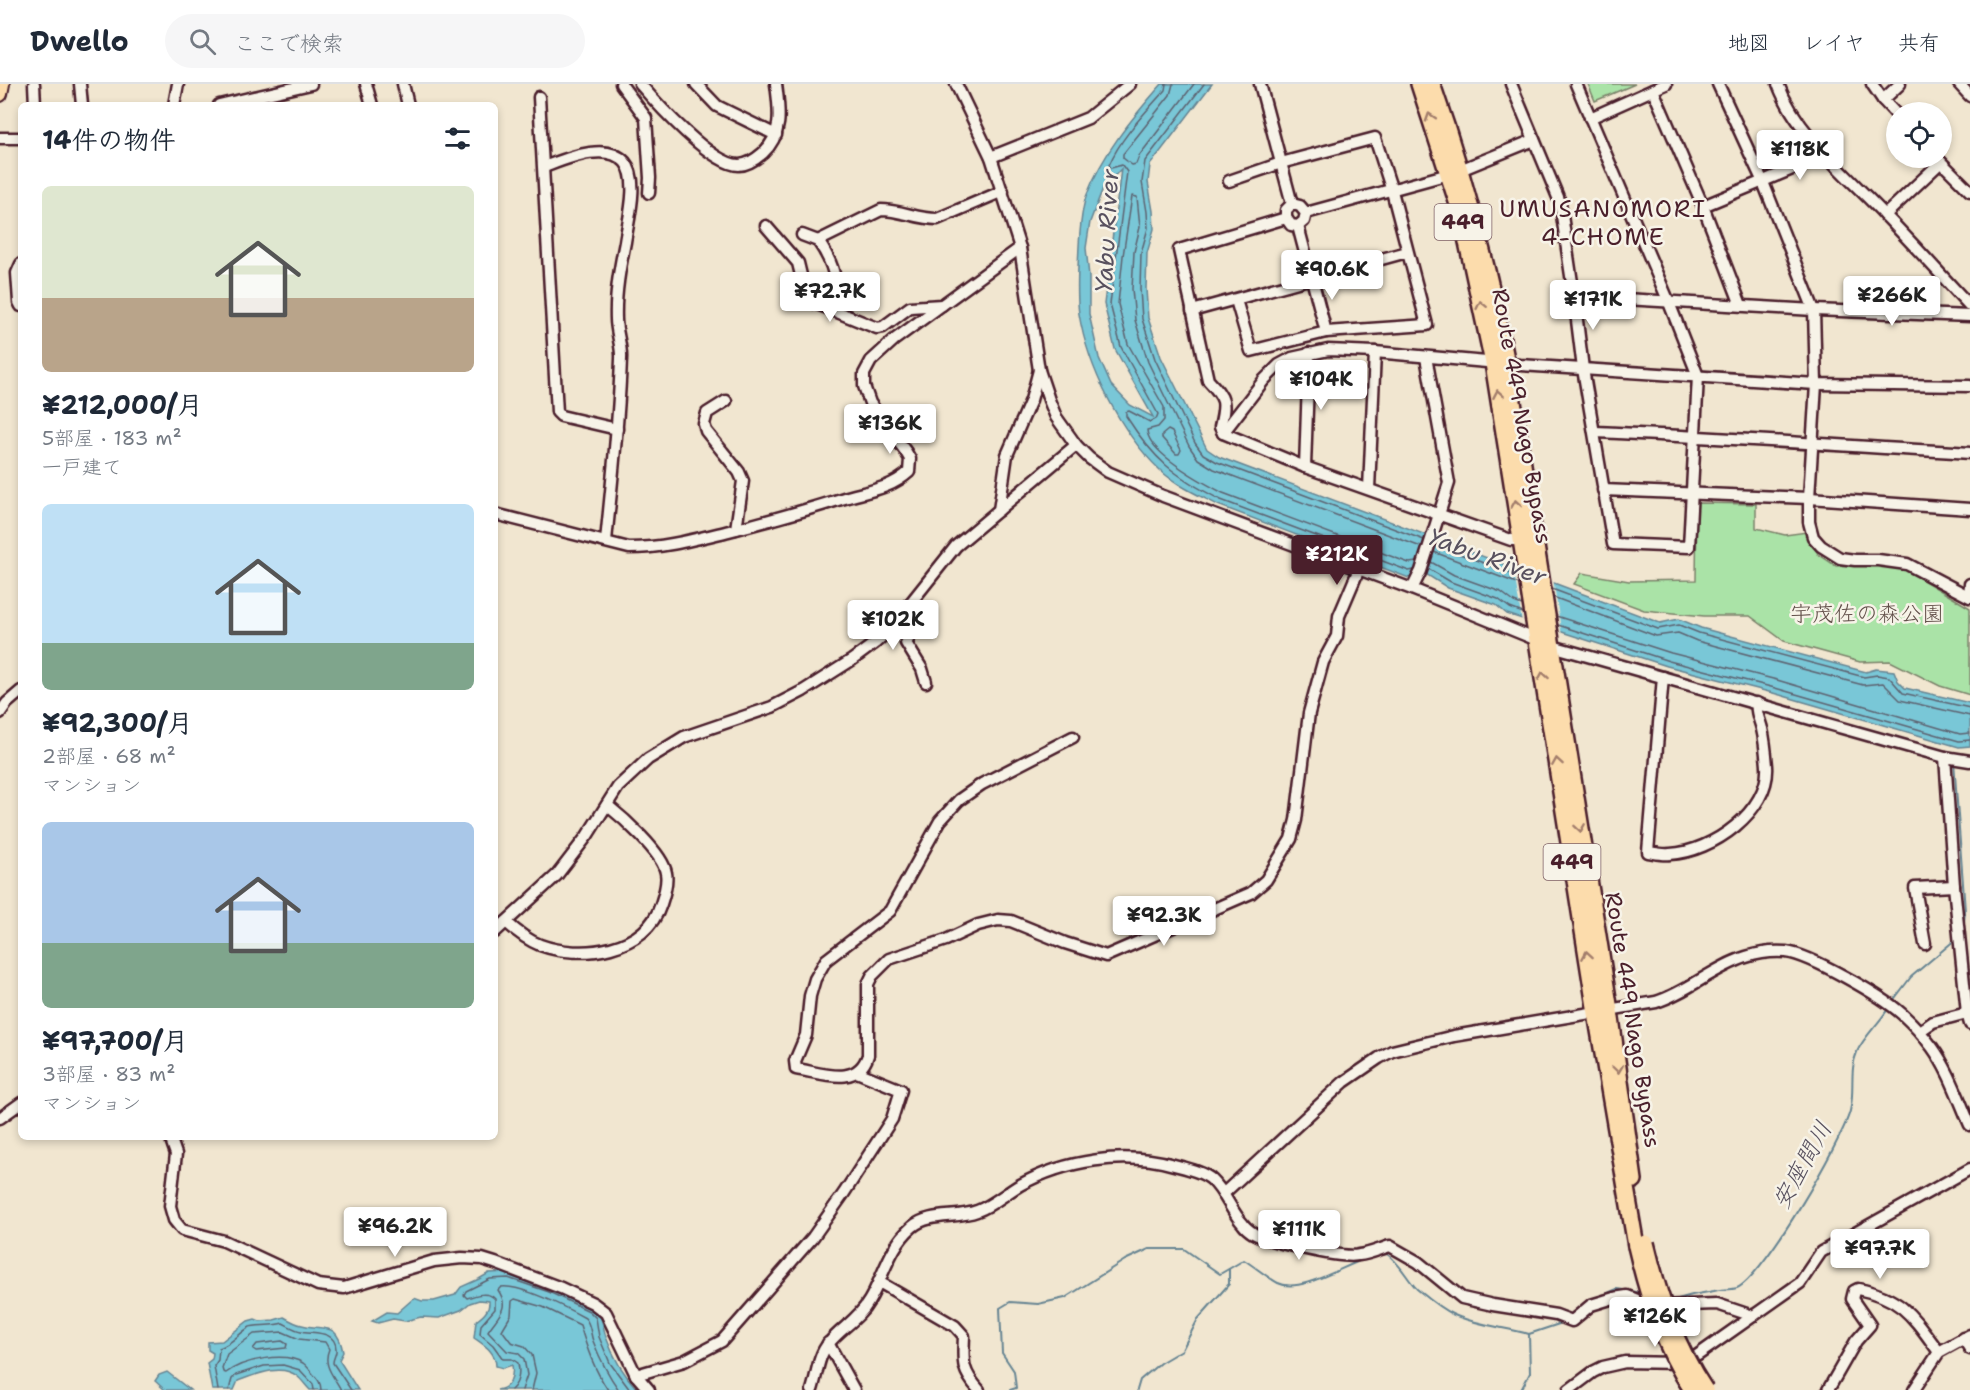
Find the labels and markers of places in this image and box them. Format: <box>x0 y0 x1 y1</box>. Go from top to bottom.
pin: ¥118K <box>1758 130 1842 181</box>
pin: ¥90.6K <box>1283 250 1381 301</box>
pin: ¥72.7K <box>781 272 879 323</box>
pin: ¥266K <box>1850 276 1934 327</box>
pin: ¥171K <box>1551 280 1635 331</box>
pin: ¥104K <box>1279 360 1363 411</box>
pin: ¥136K <box>848 404 932 455</box>
pin: ¥212K <box>1295 535 1379 586</box>
pin: ¥102K <box>851 600 935 651</box>
pin: ¥92.3K <box>1115 896 1213 947</box>
pin: ¥96.2K <box>346 1207 444 1258</box>
pin: ¥111K <box>1257 1210 1341 1261</box>
pin: ¥97.7K <box>1831 1229 1929 1280</box>
pin: ¥126K <box>1613 1297 1697 1348</box>

